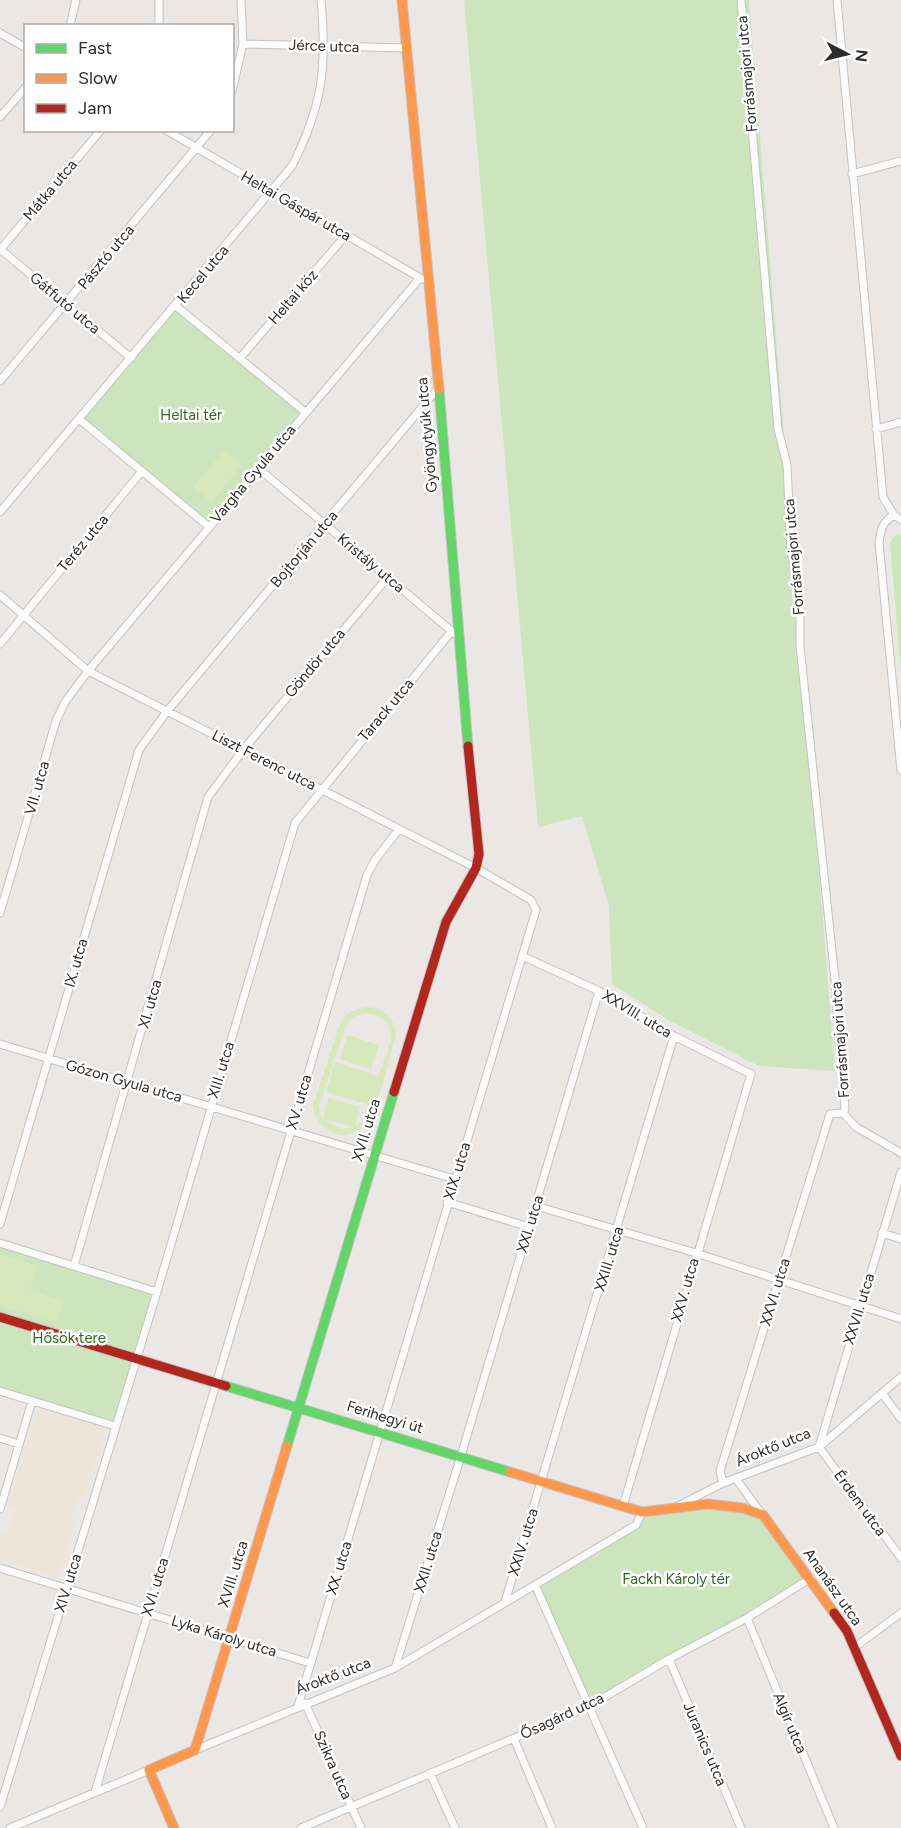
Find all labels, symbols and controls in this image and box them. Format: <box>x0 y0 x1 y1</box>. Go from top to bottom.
street label: Forrásmajori utca <box>733 15 761 133</box>
legend <box>24 24 234 132</box>
north arrow <box>817 24 877 84</box>
street label: Jérce utca <box>288 36 360 56</box>
text: Fast <box>78 37 112 59</box>
text: N <box>851 48 872 63</box>
text: Slow <box>78 67 117 89</box>
text: Jam <box>78 97 112 119</box>
street label: Mátka utca <box>19 156 81 224</box>
street label: Heltai Gáspár utca <box>238 167 354 245</box>
street label: Pásztó utca <box>74 221 138 293</box>
street label: Kecel utca <box>174 241 232 307</box>
street label: Heltai köz <box>264 266 322 328</box>
street label: Gátfutó utca <box>26 268 104 338</box>
street label: Gyöngytyúk utca <box>413 377 441 493</box>
park label: Heltai tér <box>160 406 222 424</box>
street label: Vargha Gyula utca <box>207 421 299 527</box>
street label: Forrásmajori utca <box>780 498 808 616</box>
street label: Bojtorján utca <box>267 507 341 591</box>
street label: Teréz utca <box>54 511 112 575</box>
street label: Kristály utca <box>334 530 408 596</box>
street label: Göndör utca <box>281 625 349 701</box>
street label: Tarack utca <box>354 675 418 745</box>
street label: Liszt Ferenc utca <box>209 726 319 794</box>
street label: VII. utca <box>21 759 53 817</box>
street label: IX. utca <box>60 937 92 989</box>
street label: XI. utca <box>134 978 166 1030</box>
street label: Forrásmajori utca <box>827 981 853 1099</box>
street label: XXVIII. utca <box>599 986 675 1042</box>
street label: XIII. utca <box>204 1040 238 1100</box>
street label: Gózon Gyula utca <box>64 1056 184 1106</box>
street label: XV. utca <box>283 1073 315 1131</box>
street label: XVII. utca <box>348 1097 384 1163</box>
street label: XIX. utca <box>440 1140 474 1202</box>
street label: XXI. utca <box>513 1193 547 1255</box>
street label: XXIII. utca <box>591 1224 627 1294</box>
street label: XXV. utca <box>667 1256 703 1324</box>
street label: XXVI. utca <box>756 1256 794 1328</box>
street label: XXVII. utca <box>840 1271 878 1347</box>
park label: Hősök tere <box>32 1329 106 1347</box>
street label: Ferihegyi út <box>344 1397 426 1437</box>
street label: Ároktő utca <box>733 1424 813 1470</box>
street label: Érdem utca <box>830 1466 890 1540</box>
street label: XXIV. utca <box>504 1506 542 1578</box>
street label: XXII. utca <box>410 1529 446 1595</box>
street label: XVIII. utca <box>214 1539 252 1609</box>
street label: XX. utca <box>322 1539 356 1597</box>
street label: Ananász utca <box>800 1545 866 1629</box>
street label: XIV. utca <box>51 1552 85 1614</box>
street label: XVI. utca <box>138 1556 172 1618</box>
park label: Fackh Károly tér <box>622 1570 730 1588</box>
street label: Lyka Károly utca <box>169 1611 279 1661</box>
street label: Ároktő utca <box>293 1653 373 1699</box>
street label: Ősagárd utca <box>517 1689 607 1743</box>
street label: Algír utca <box>769 1690 811 1756</box>
street label: Juranics utca <box>679 1699 731 1789</box>
street label: Szikra utca <box>310 1728 356 1802</box>

